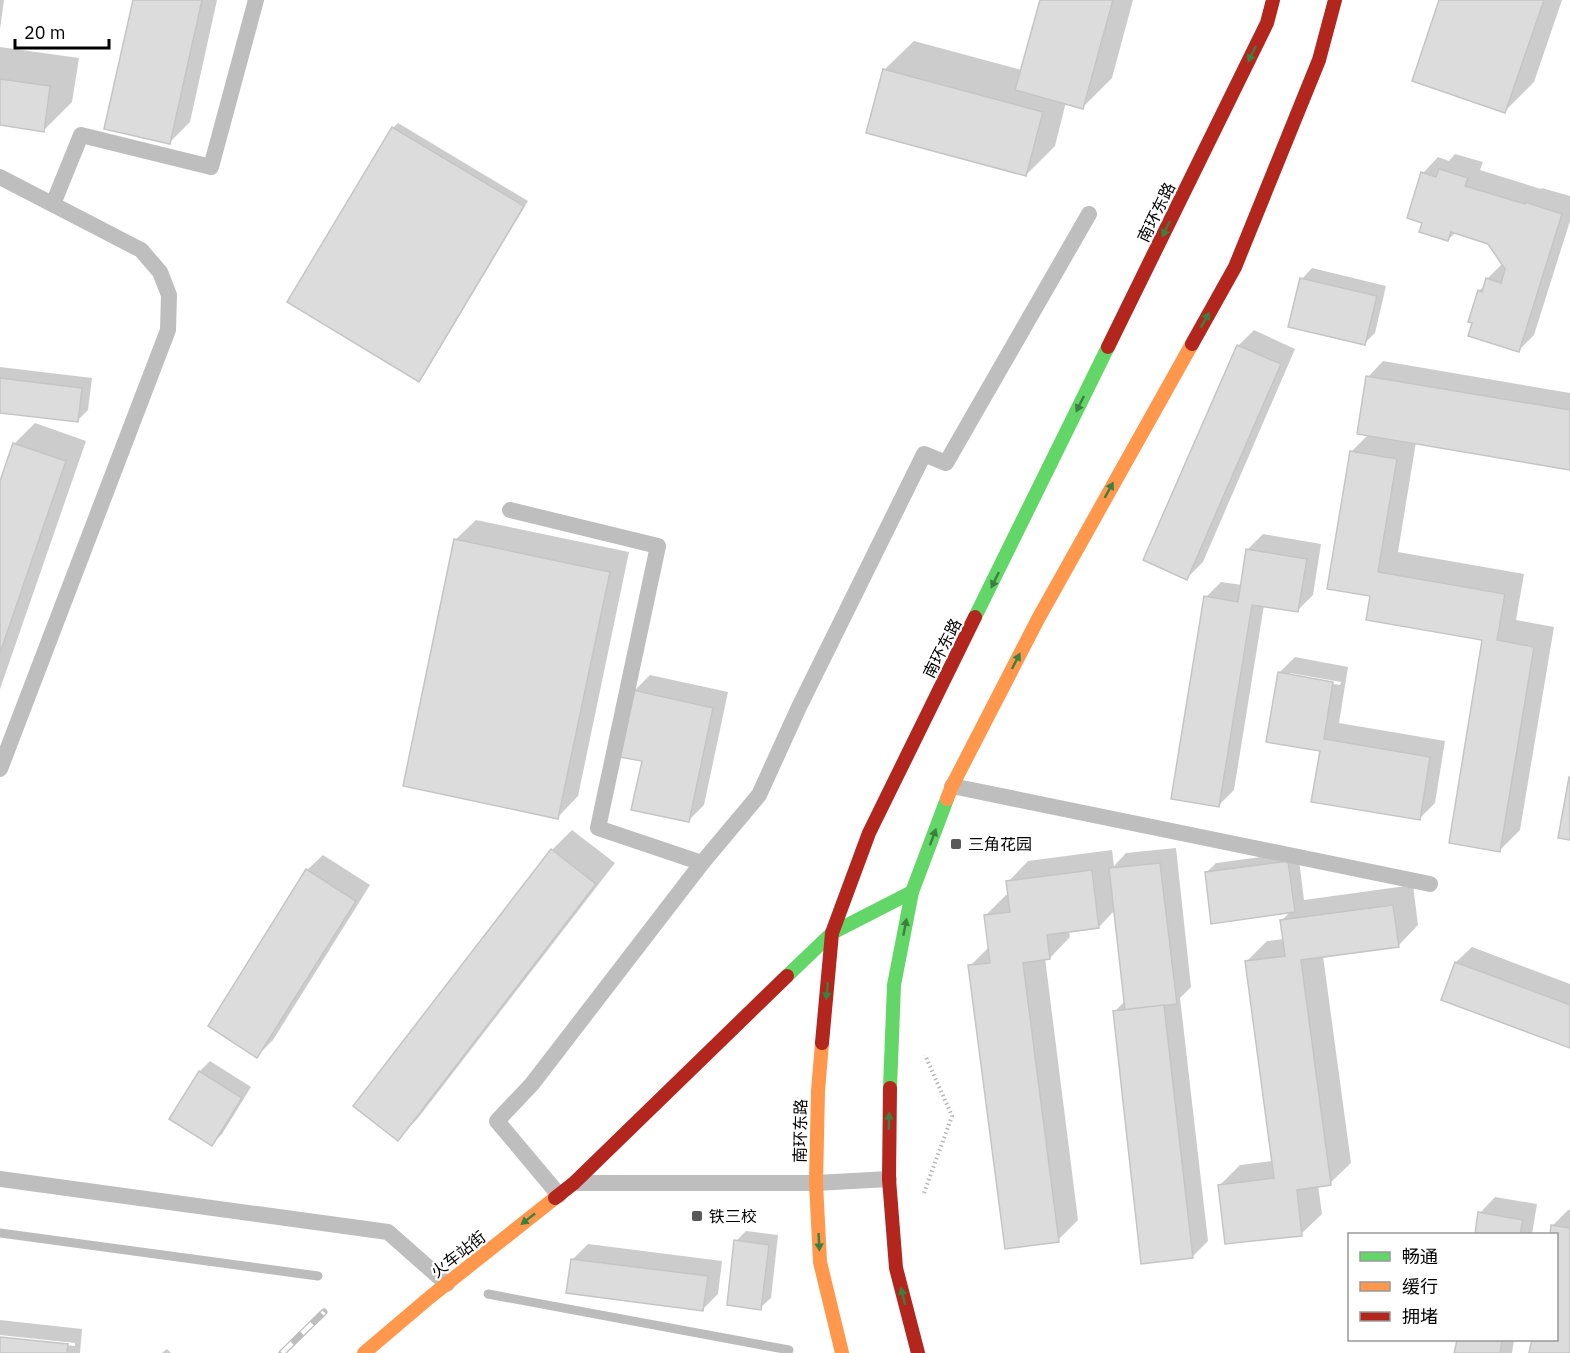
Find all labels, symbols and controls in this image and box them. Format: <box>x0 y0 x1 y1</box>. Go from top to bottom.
scale bar <box>15 12 110 50</box>
text: 20 m <box>24 21 66 44</box>
one-way arrow <box>1247 46 1256 63</box>
street label: 南环东路 <box>1133 179 1179 245</box>
one-way arrow <box>1161 221 1171 238</box>
one-way arrow <box>1200 311 1210 328</box>
one-way arrow <box>1075 396 1085 413</box>
one-way arrow <box>1104 481 1114 498</box>
one-way arrow <box>990 571 999 588</box>
street label: 南环东路 <box>919 615 965 681</box>
one-way arrow <box>1012 653 1021 670</box>
one-way arrow <box>928 828 938 846</box>
place label: 三角花园 <box>968 834 1032 854</box>
marker: 三角花园 <box>949 837 963 851</box>
one-way arrow <box>901 917 910 936</box>
one-way arrow <box>822 982 832 1001</box>
street label: 南环东路 <box>789 1099 811 1163</box>
one-way arrow <box>885 1111 894 1130</box>
place label: 铁三校 <box>709 1206 757 1226</box>
marker: 铁三校 <box>690 1209 704 1223</box>
one-way arrow <box>521 1213 536 1225</box>
street label: 火车站街 <box>427 1226 489 1282</box>
one-way arrow <box>815 1232 824 1251</box>
legend <box>1348 1233 1558 1341</box>
text: 畅通 <box>1402 1245 1438 1268</box>
text: 缓行 <box>1402 1275 1438 1298</box>
one-way arrow <box>898 1287 908 1305</box>
text: 拥堵 <box>1402 1305 1438 1328</box>

